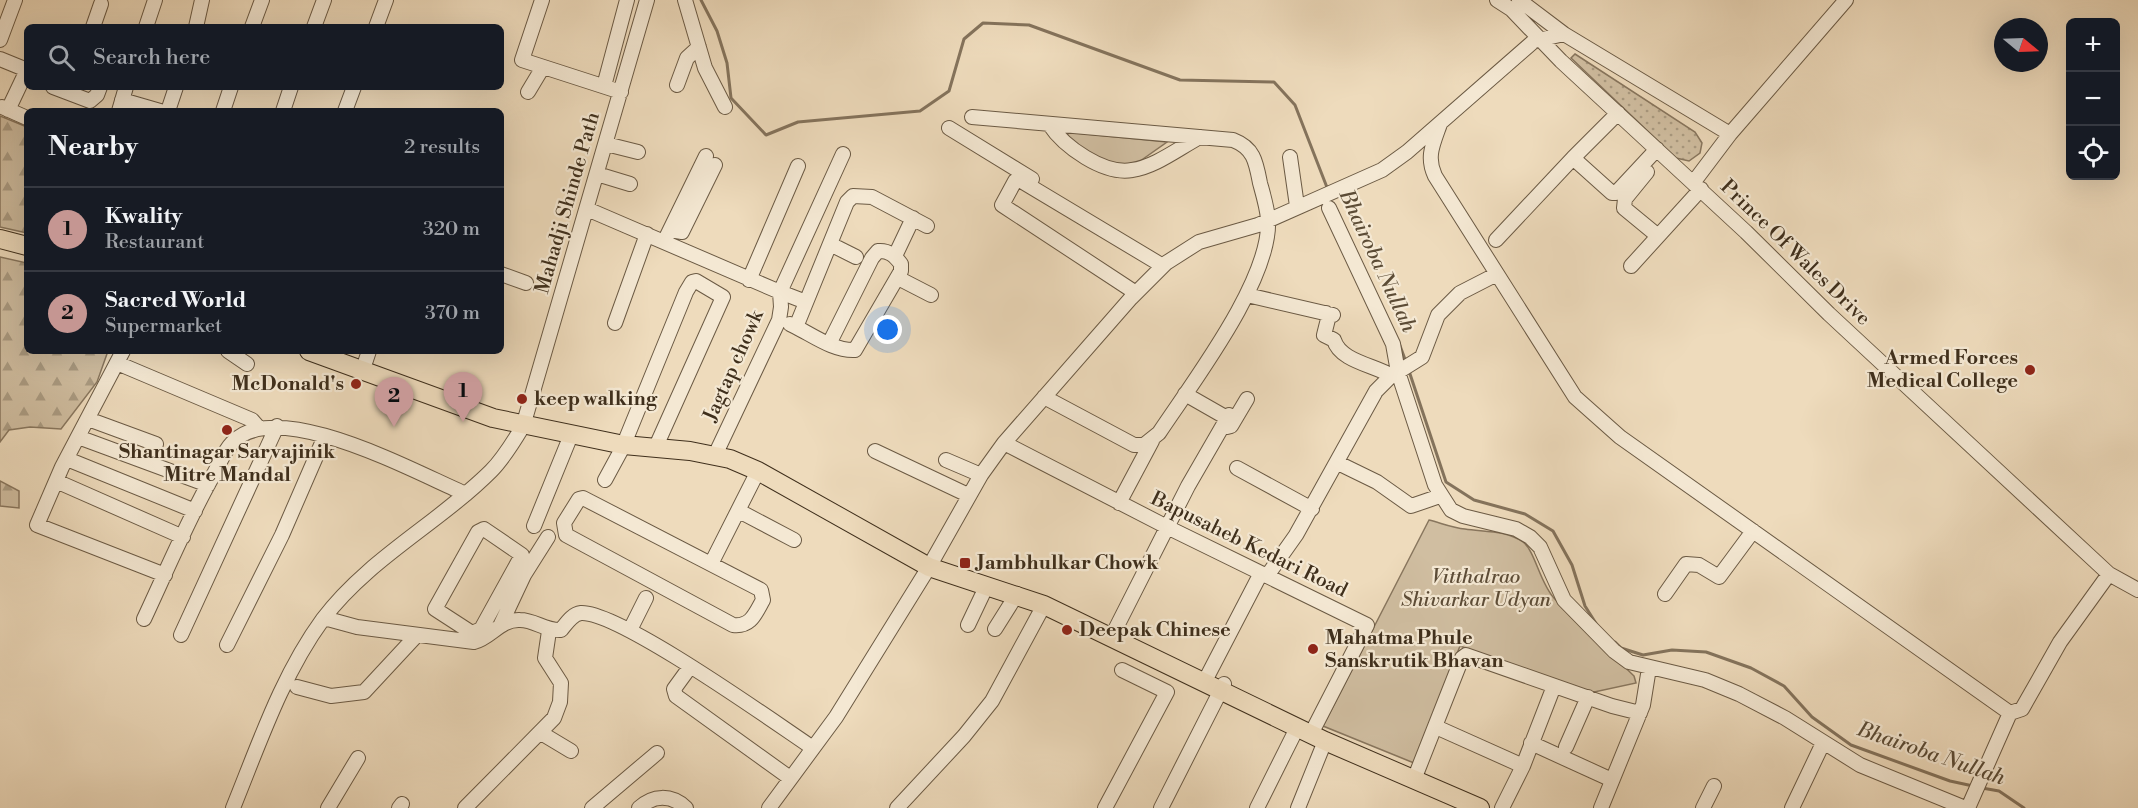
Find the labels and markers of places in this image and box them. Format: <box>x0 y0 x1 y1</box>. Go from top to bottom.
place label: Armed Forces Medical College <box>1867 346 2018 394</box>
marker: Armed Forces Medical College <box>2023 363 2037 377</box>
place label: McDonald's <box>232 372 344 397</box>
pin: 1 <box>444 372 482 422</box>
marker: McDonald's <box>349 377 363 391</box>
pin: 2 <box>374 378 414 427</box>
place label: keep walking <box>534 387 658 412</box>
marker: keep walking <box>515 392 529 406</box>
marker: Shantinagar Sarvajinik Mitre Mandal <box>220 423 234 437</box>
place label: Shantinagar Sarvajinik Mitre Mandal <box>119 440 336 488</box>
place label: Jambhulkar Chowk <box>974 551 1159 576</box>
marker: Jambhulkar Chowk <box>958 556 972 570</box>
place label: Deepak Chinese <box>1079 618 1231 643</box>
marker: Deepak Chinese <box>1060 623 1074 637</box>
place label: Mahatma Phule Sanskrutik Bhavan <box>1325 626 1504 674</box>
marker: Mahatma Phule Sanskrutik Bhavan <box>1306 642 1320 656</box>

